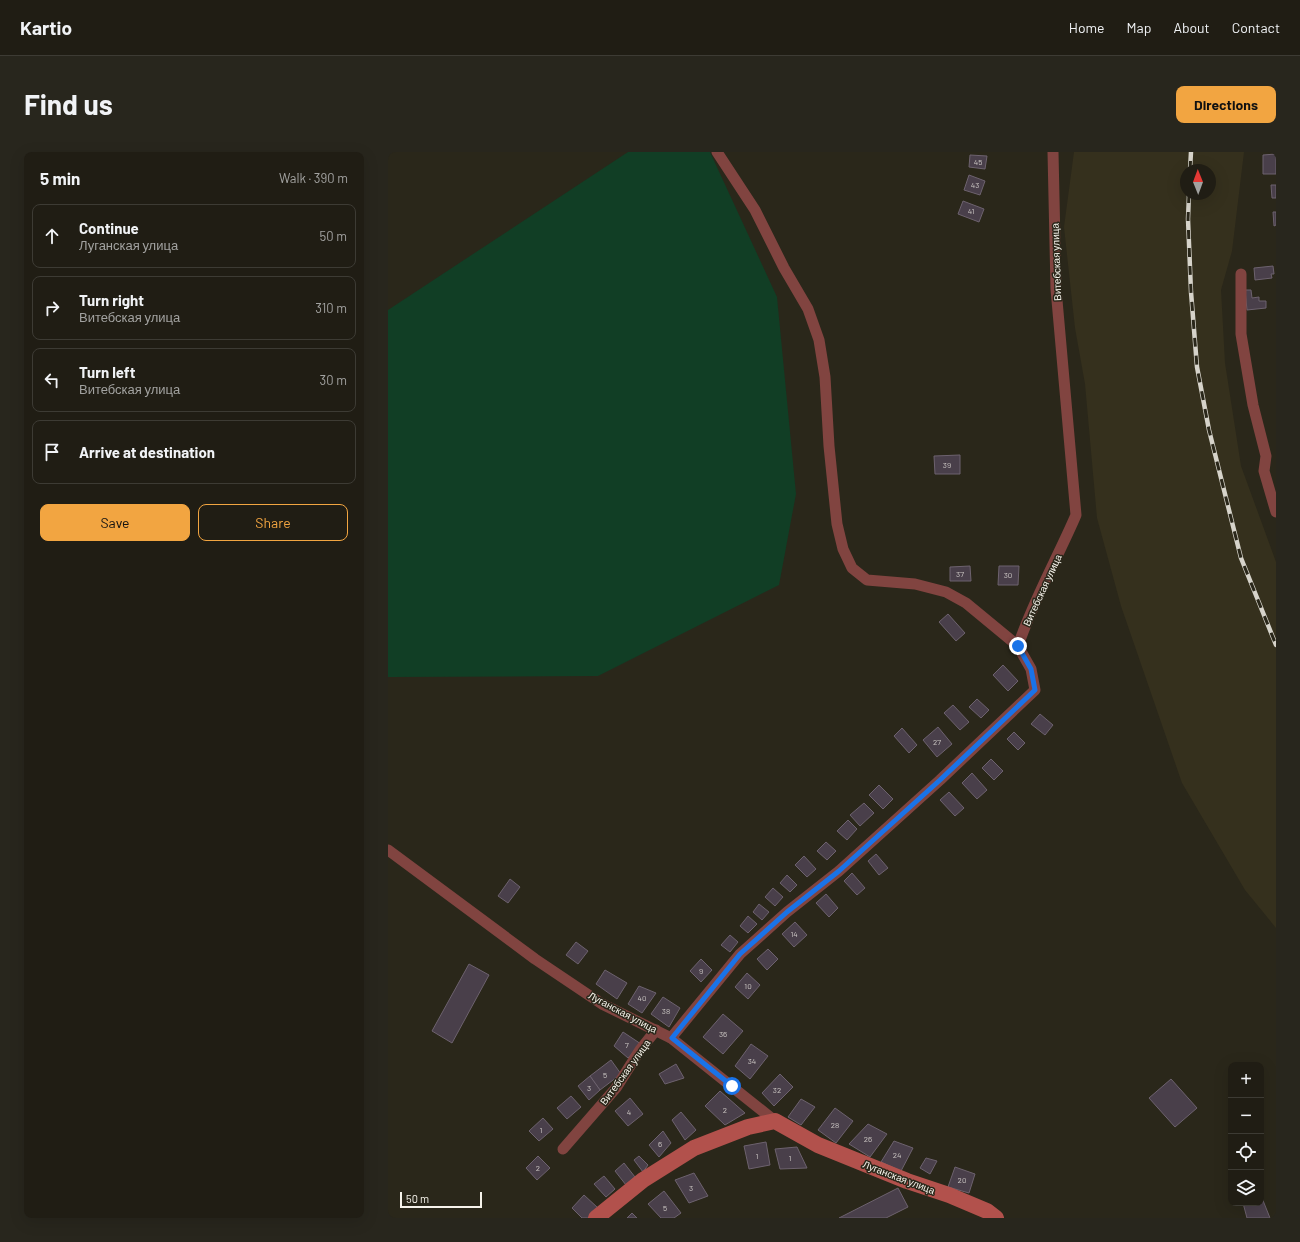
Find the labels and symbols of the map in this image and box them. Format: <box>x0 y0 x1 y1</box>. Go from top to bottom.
house number: 45 <box>974 157 982 167</box>
north arrow <box>1180 164 1216 200</box>
house number: 43 <box>971 180 979 190</box>
house number: 41 <box>968 206 974 216</box>
street label: Витебская улица <box>1049 222 1063 301</box>
house number: 39 <box>943 460 951 470</box>
street label: Витебская улица <box>1020 552 1064 628</box>
house number: 37 <box>956 569 964 579</box>
house number: 30 <box>1004 570 1012 580</box>
route end <box>1009 637 1027 655</box>
house number: 27 <box>933 737 941 747</box>
house number: 14 <box>790 929 798 939</box>
house number: 9 <box>699 966 703 976</box>
house number: 10 <box>744 981 752 991</box>
street label: Луганская улица <box>587 989 660 1035</box>
house number: 40 <box>638 993 646 1003</box>
house number: 38 <box>662 1006 670 1016</box>
house number: 36 <box>719 1029 727 1039</box>
street label: Витебская улица <box>597 1037 653 1107</box>
house number: 7 <box>625 1040 629 1050</box>
house number: 34 <box>748 1056 756 1066</box>
house number: 5 <box>603 1070 607 1080</box>
route start <box>723 1077 741 1095</box>
house number: 3 <box>587 1083 591 1093</box>
house number: 32 <box>773 1085 781 1095</box>
house number: 2 <box>723 1105 727 1115</box>
house number: 4 <box>627 1107 631 1117</box>
house number: 28 <box>831 1120 839 1130</box>
house number: 1 <box>540 1125 543 1135</box>
house number: 26 <box>864 1134 872 1144</box>
house number: 6 <box>658 1139 662 1149</box>
house number: 24 <box>893 1150 901 1160</box>
house number: 1 <box>756 1151 759 1161</box>
house number: 1 <box>789 1153 792 1163</box>
street label: Луганская улица <box>861 1158 937 1196</box>
house number: 2 <box>536 1163 540 1173</box>
house number: 20 <box>958 1175 966 1185</box>
house number: 3 <box>689 1183 693 1193</box>
scale bar <box>400 1190 482 1209</box>
house number: 5 <box>663 1203 667 1213</box>

